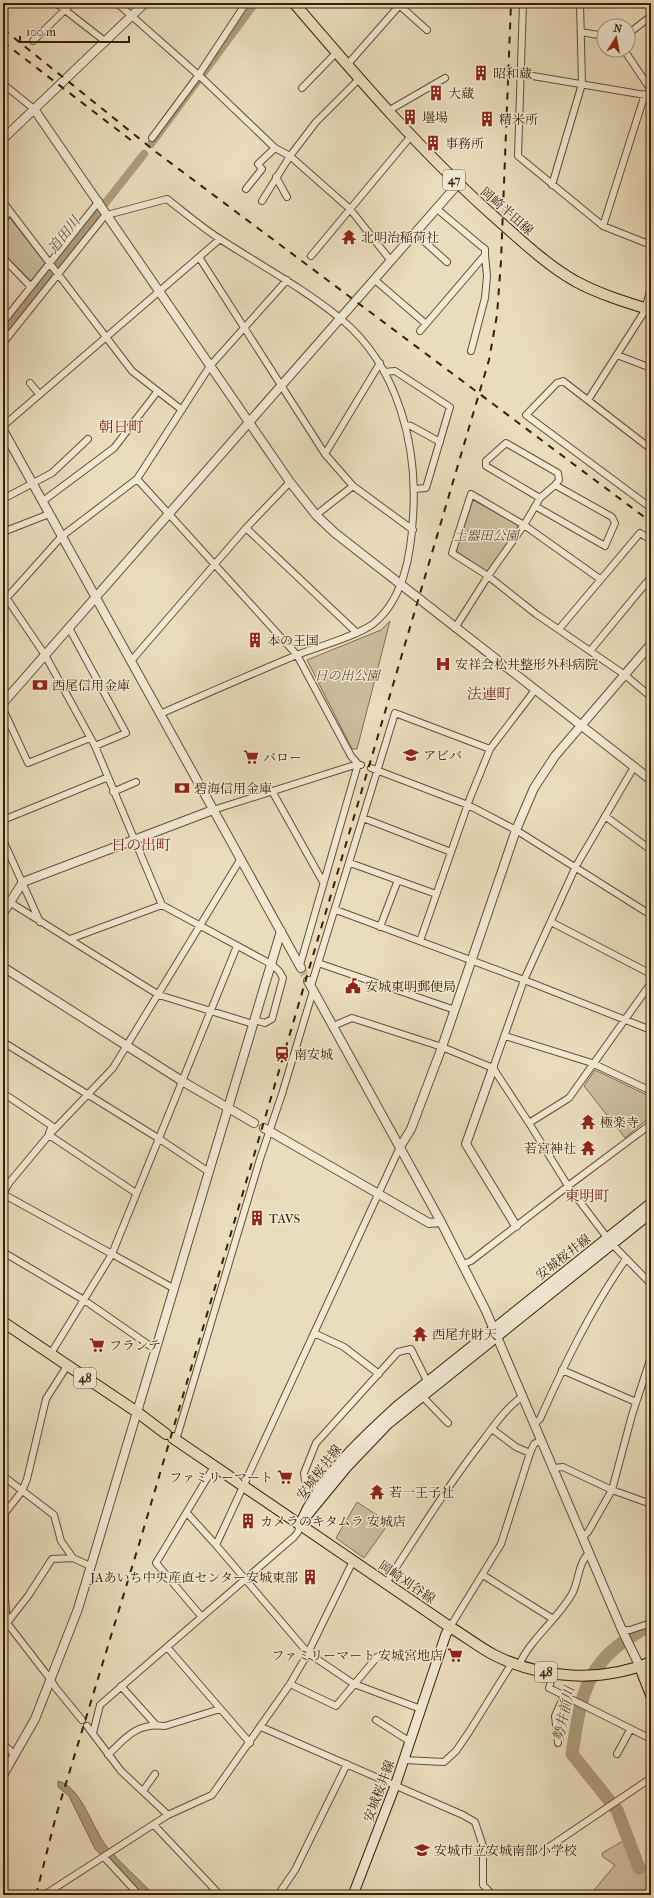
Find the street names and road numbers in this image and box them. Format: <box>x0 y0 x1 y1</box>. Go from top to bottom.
road number: 47 <box>443 170 465 190</box>
street label: 岡崎半田線 <box>478 184 536 238</box>
street label: 安城桜井線 <box>533 1231 593 1283</box>
road number: 48 <box>74 1368 96 1388</box>
street label: 安城桜井線 <box>293 1442 345 1502</box>
street label: 岡崎刈谷線 <box>376 1558 438 1606</box>
road number: 48 <box>535 1662 557 1682</box>
street label: 安城桜井線 <box>361 1758 397 1824</box>

